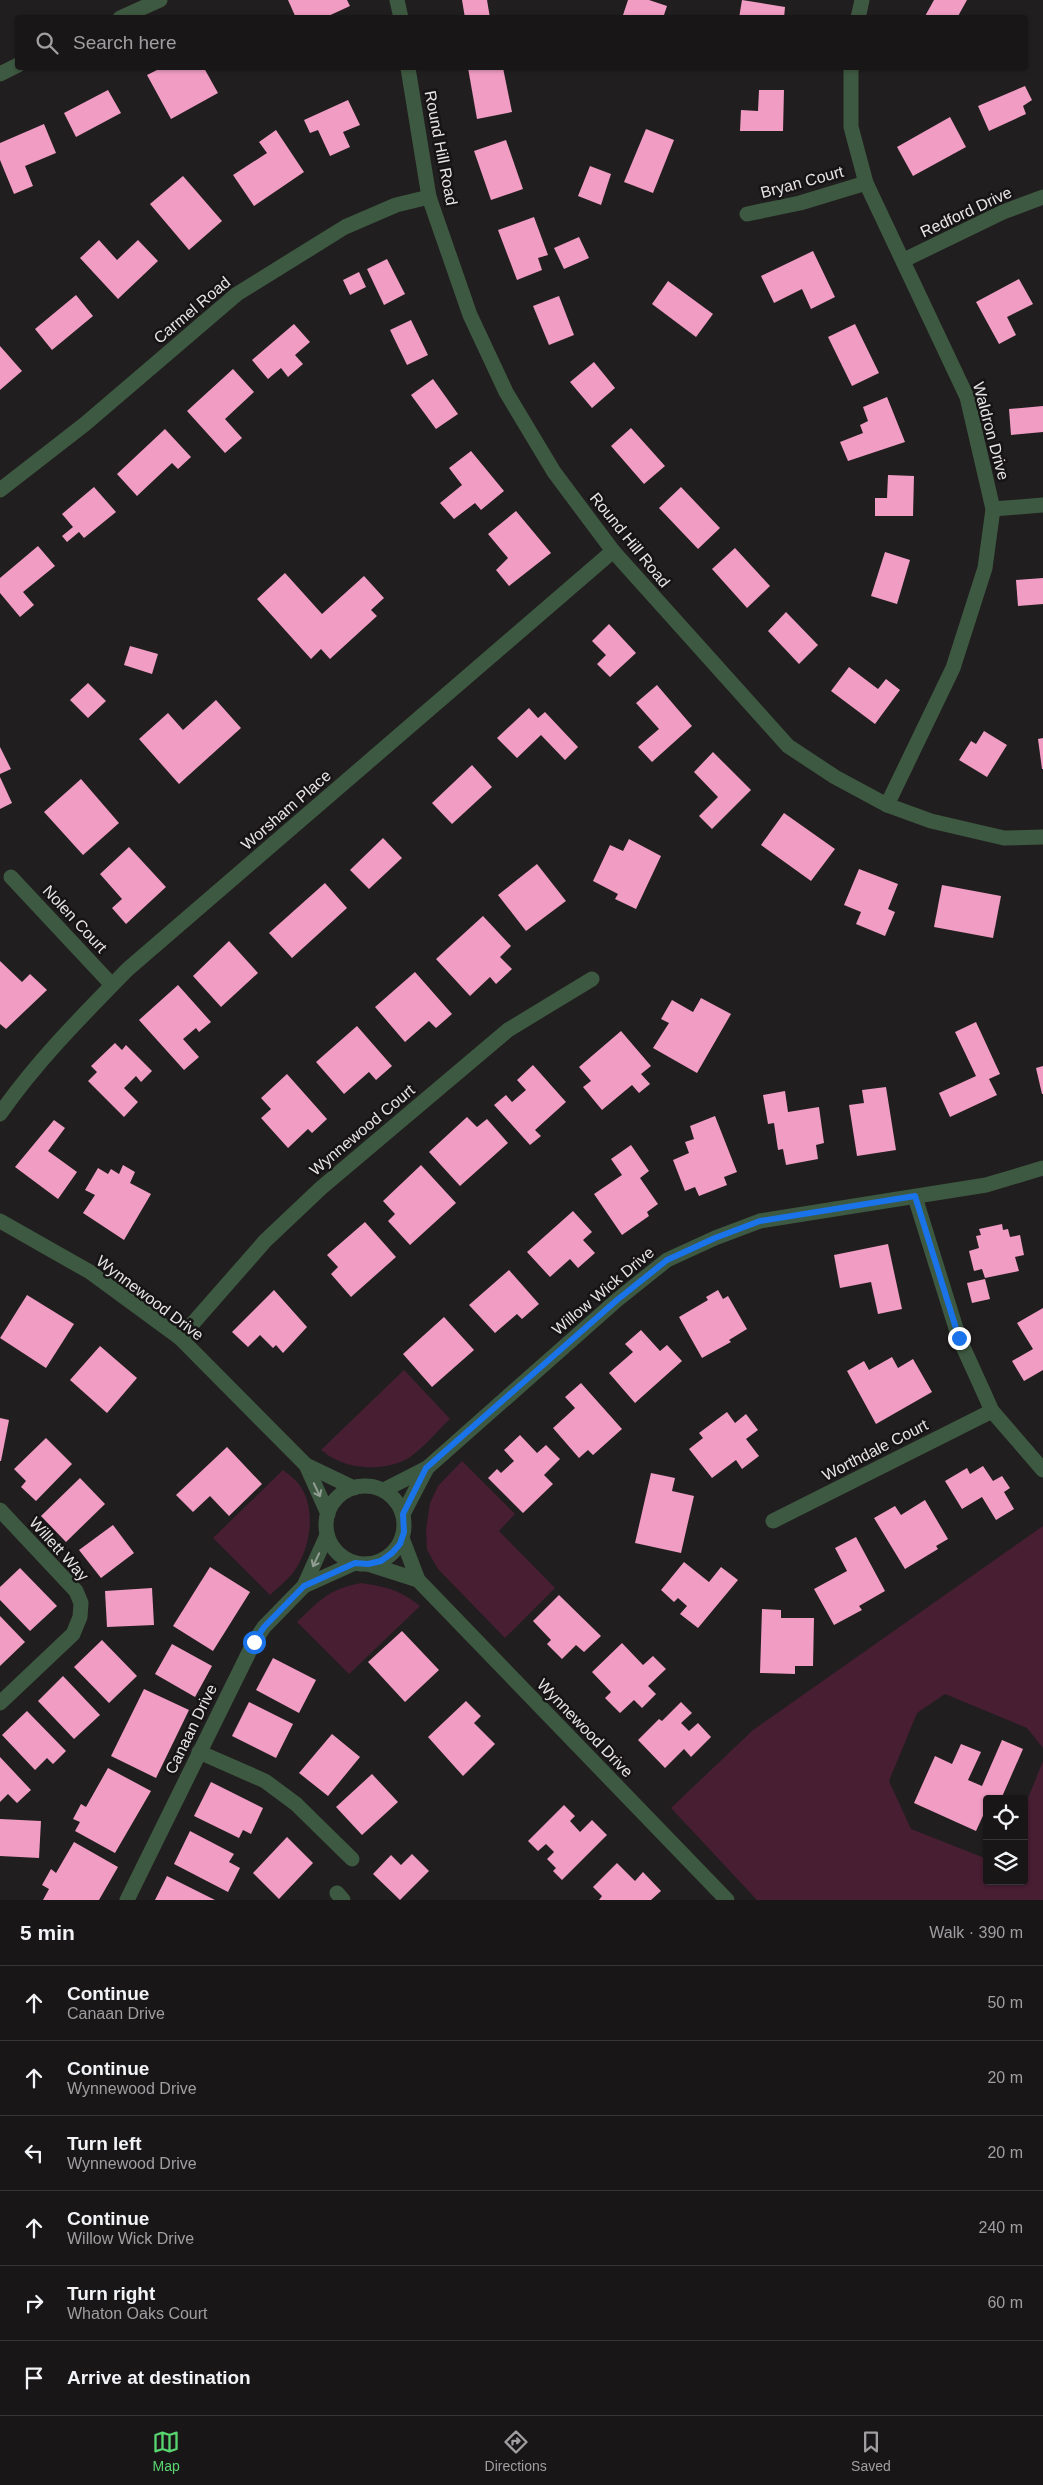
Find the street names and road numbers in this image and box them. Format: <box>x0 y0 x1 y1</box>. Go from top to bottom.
street label: Round Hill Road <box>422 89 460 207</box>
street label: Bryan Court <box>759 163 846 201</box>
street label: Redford Drive <box>918 183 1014 241</box>
street label: Carmel Road <box>150 273 234 347</box>
street label: Waldron Drive <box>970 380 1012 482</box>
street label: Round Hill Road <box>587 489 673 591</box>
street label: Worsham Place <box>238 767 334 853</box>
street label: Nolen Court <box>40 882 111 956</box>
street label: Wynnewood Court <box>306 1081 418 1179</box>
street label: Willow Wick Drive <box>549 1244 657 1338</box>
street label: Wynnewood Drive <box>93 1252 207 1344</box>
street label: Worthdale Court <box>819 1416 931 1484</box>
street label: Willett Way <box>26 1514 92 1584</box>
street label: Wynnewood Drive <box>534 1675 636 1781</box>
street label: Canaan Drive <box>162 1681 220 1777</box>

